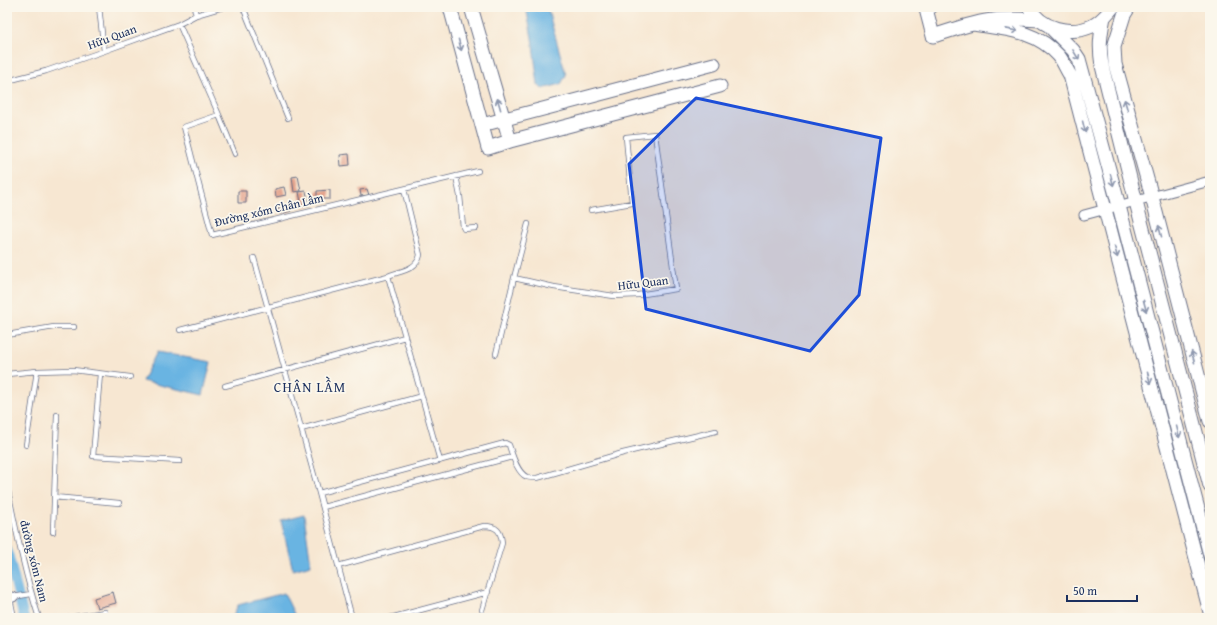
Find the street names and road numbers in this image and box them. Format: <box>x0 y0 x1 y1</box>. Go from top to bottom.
street label: Hữu Quan <box>85 20 139 53</box>
street label: Đường xóm Chân Lầm <box>213 189 325 230</box>
street label: Hữu Quan <box>617 271 669 294</box>
street label: đường xóm Nam <box>16 518 53 604</box>

